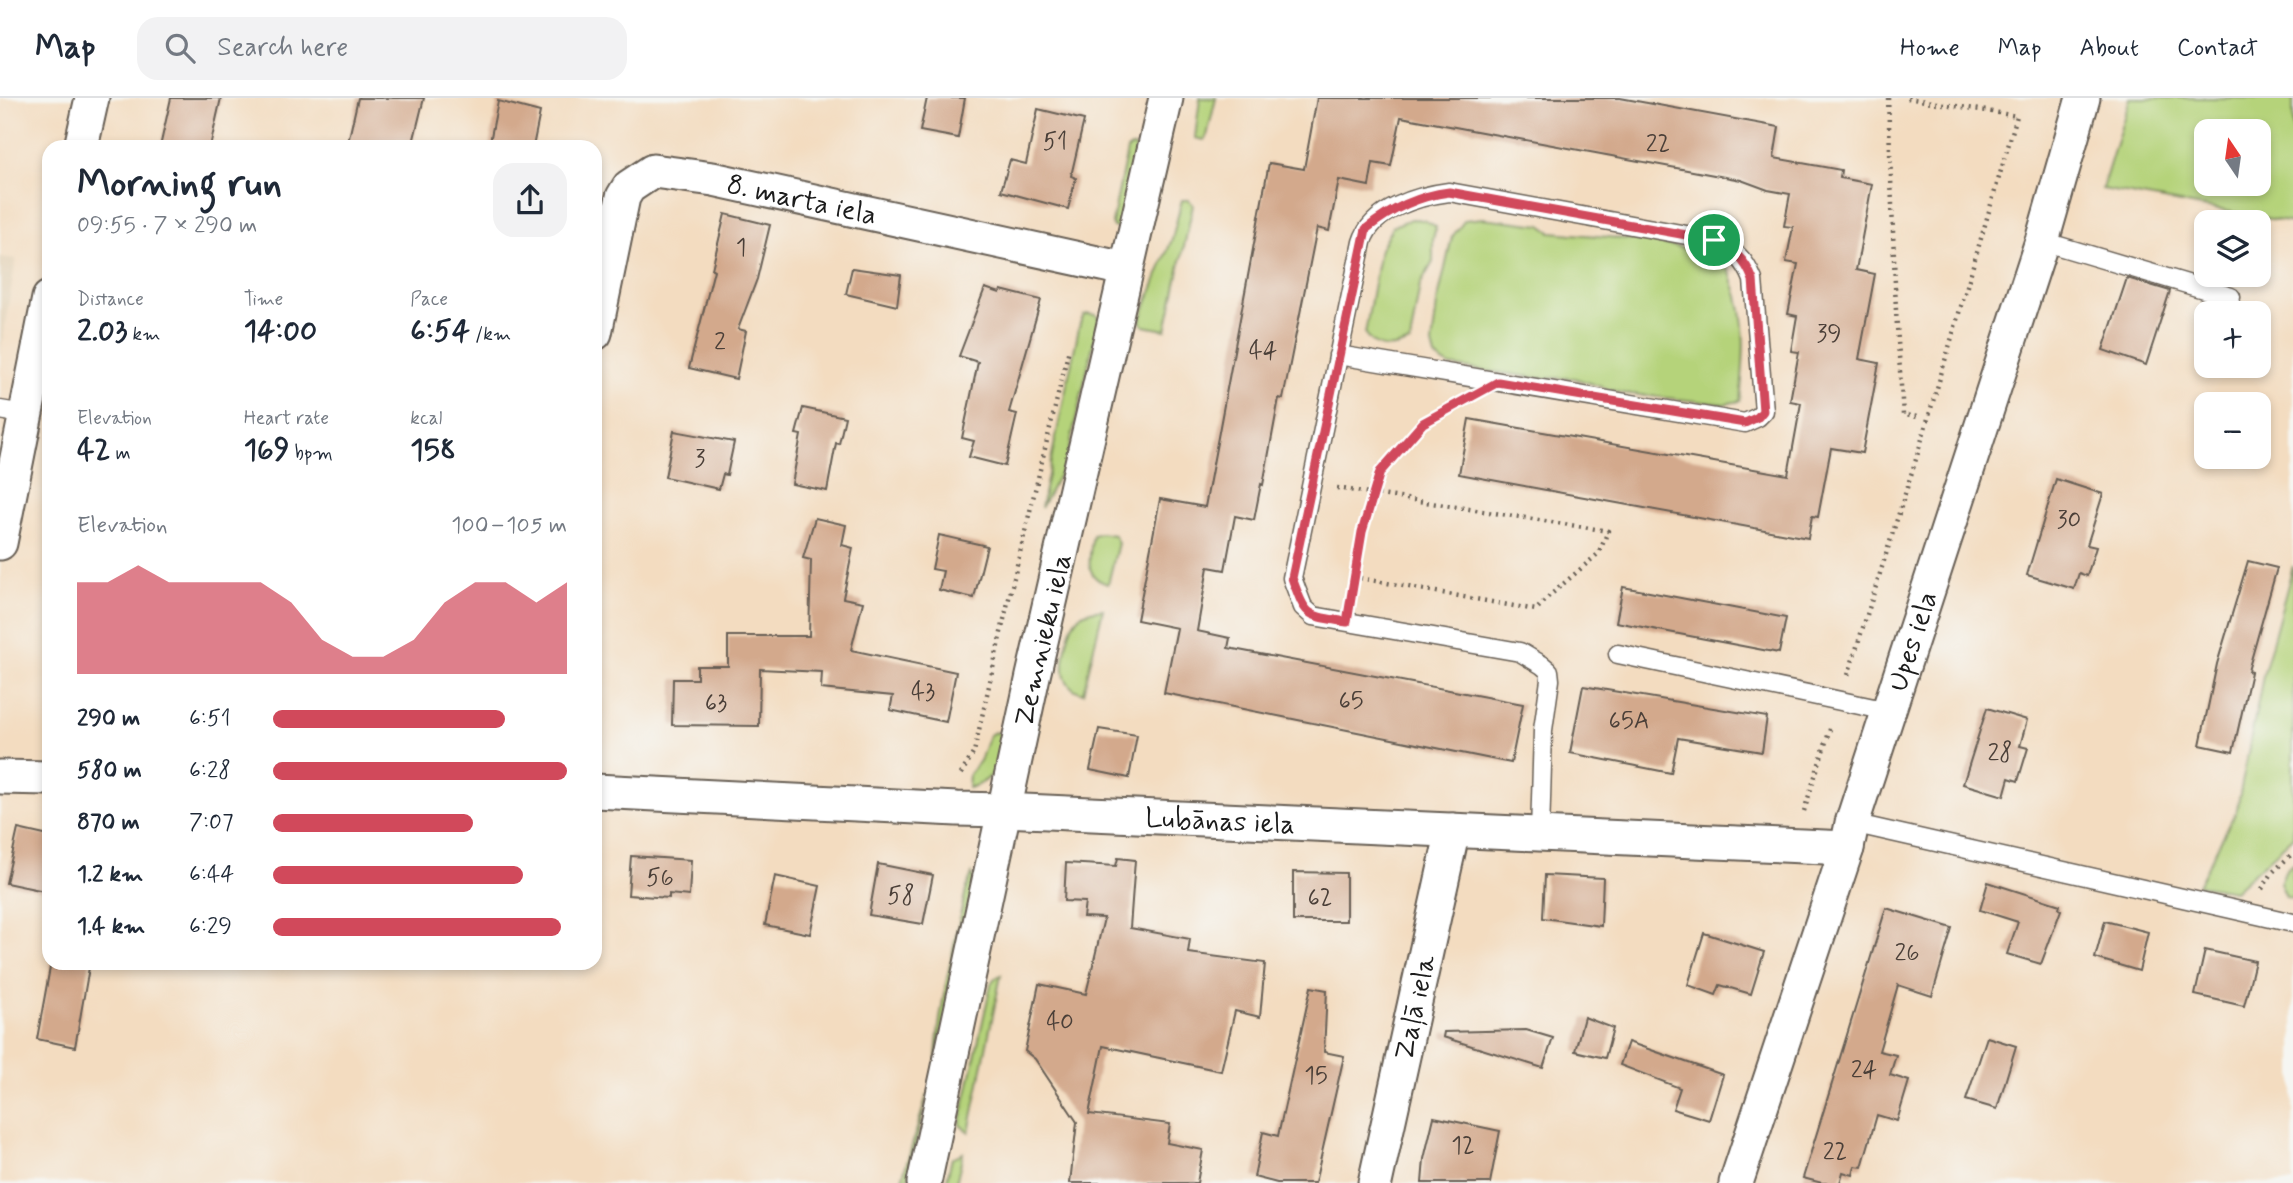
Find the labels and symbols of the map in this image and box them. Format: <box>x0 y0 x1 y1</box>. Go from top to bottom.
north arrow <box>2194 119 2272 196</box>
house number: 51 <box>1043 127 1067 158</box>
house number: 22 <box>1646 129 1670 160</box>
street label: 8. marta iela <box>723 167 880 235</box>
pin <box>1684 210 1744 270</box>
house number: 1 <box>736 233 746 264</box>
house number: 39 <box>1816 319 1842 350</box>
house number: 2 <box>714 327 726 358</box>
house number: 44 <box>1249 336 1277 367</box>
house number: 3 <box>695 444 706 475</box>
house number: 30 <box>2057 505 2081 536</box>
street label: Zemnieku iela <box>1007 550 1082 730</box>
street label: Upes iela <box>1880 587 1947 696</box>
house number: 43 <box>911 677 935 708</box>
house number: 65 <box>1338 686 1364 717</box>
house number: 63 <box>705 688 727 719</box>
house number: 65A <box>1609 706 1649 737</box>
house number: 28 <box>1988 738 2012 769</box>
street label: Lubānas iela <box>1145 800 1296 844</box>
house number: 56 <box>646 863 674 894</box>
house number: 58 <box>887 881 915 912</box>
house number: 62 <box>1308 883 1332 914</box>
house number: 26 <box>1894 938 1920 969</box>
street label: Zaļā iela <box>1387 952 1446 1064</box>
house number: 40 <box>1046 1007 1074 1038</box>
house number: 24 <box>1851 1055 1877 1086</box>
house number: 15 <box>1304 1061 1328 1092</box>
house number: 12 <box>1451 1131 1475 1162</box>
house number: 22 <box>1823 1137 1847 1168</box>

